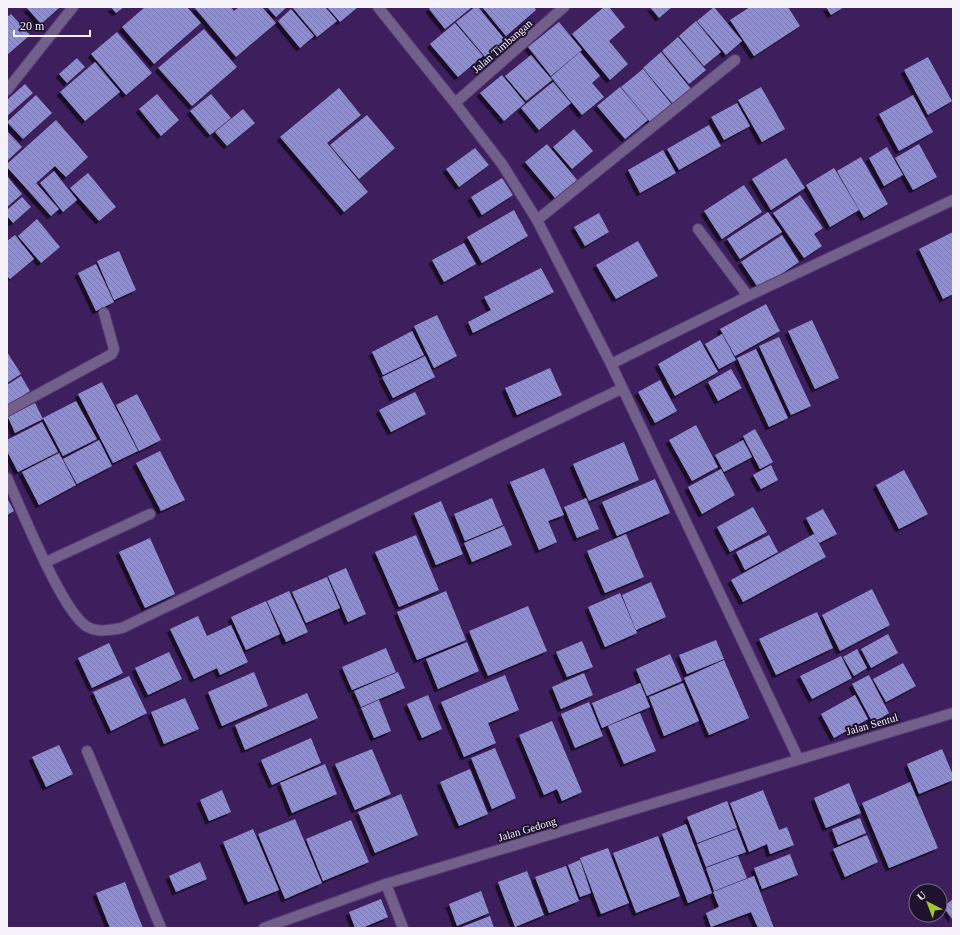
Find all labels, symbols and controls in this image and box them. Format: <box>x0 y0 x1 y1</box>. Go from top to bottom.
scale bar <box>14 12 90 38</box>
street label: Jalan Timbangan <box>470 17 535 75</box>
text: 20 m <box>20 19 45 33</box>
street label: Jalan Sentul <box>845 711 899 737</box>
street label: Jalan Gedong <box>496 814 558 844</box>
north arrow <box>908 883 948 923</box>
text: U <box>914 888 928 903</box>

